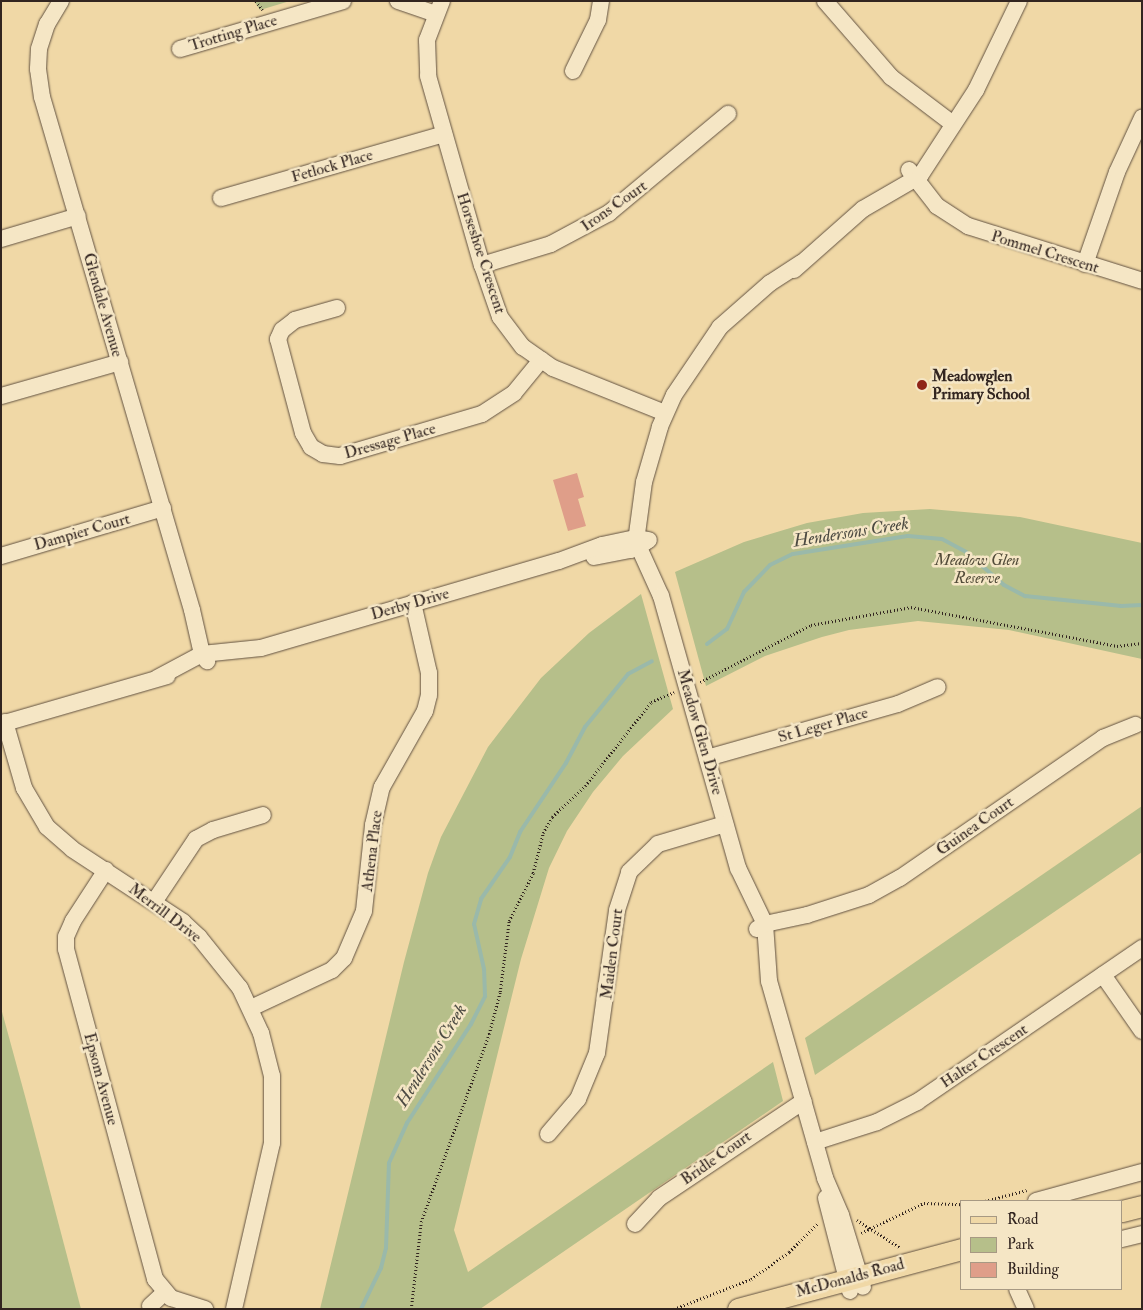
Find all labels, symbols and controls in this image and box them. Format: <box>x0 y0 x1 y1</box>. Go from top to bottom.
street label: Trotting Place <box>187 11 279 55</box>
street label: Fetlock Place <box>289 145 375 187</box>
street label: Irons Court <box>577 176 651 236</box>
street label: Horseshoe Crescent <box>452 190 510 316</box>
street label: Pommel Crescent <box>989 226 1101 278</box>
street label: Glendale Avenue <box>79 251 127 359</box>
place label: Meadowglen Primary School <box>932 366 1030 404</box>
marker: Meadowglen Primary School <box>916 379 928 391</box>
street label: Dressage Place <box>342 419 438 463</box>
street label: Dampier Court <box>32 509 132 555</box>
water label: Hendersons Creek <box>792 513 910 553</box>
park label: Meadow Glen Reserve <box>935 550 1019 588</box>
street label: Derby Drive <box>369 584 451 624</box>
street label: Meadow Glen Drive <box>673 667 727 797</box>
street label: St Leger Place <box>776 703 870 747</box>
street label: Guinea Court <box>933 792 1017 860</box>
street label: Athena Place <box>357 809 387 893</box>
street label: Merrill Drive <box>125 879 205 947</box>
street label: Maiden Court <box>597 908 627 1000</box>
water label: Hendersons Creek <box>392 1001 472 1111</box>
street label: Halter Crescent <box>937 1020 1031 1092</box>
street label: Epsom Avenue <box>79 1031 123 1127</box>
street label: Bridle Court <box>677 1127 755 1189</box>
legend <box>960 1200 1123 1290</box>
text: Road <box>1007 1210 1038 1229</box>
text: Park <box>1007 1235 1034 1254</box>
street label: McDonalds Road <box>794 1254 906 1302</box>
text: Building <box>1007 1260 1059 1279</box>

